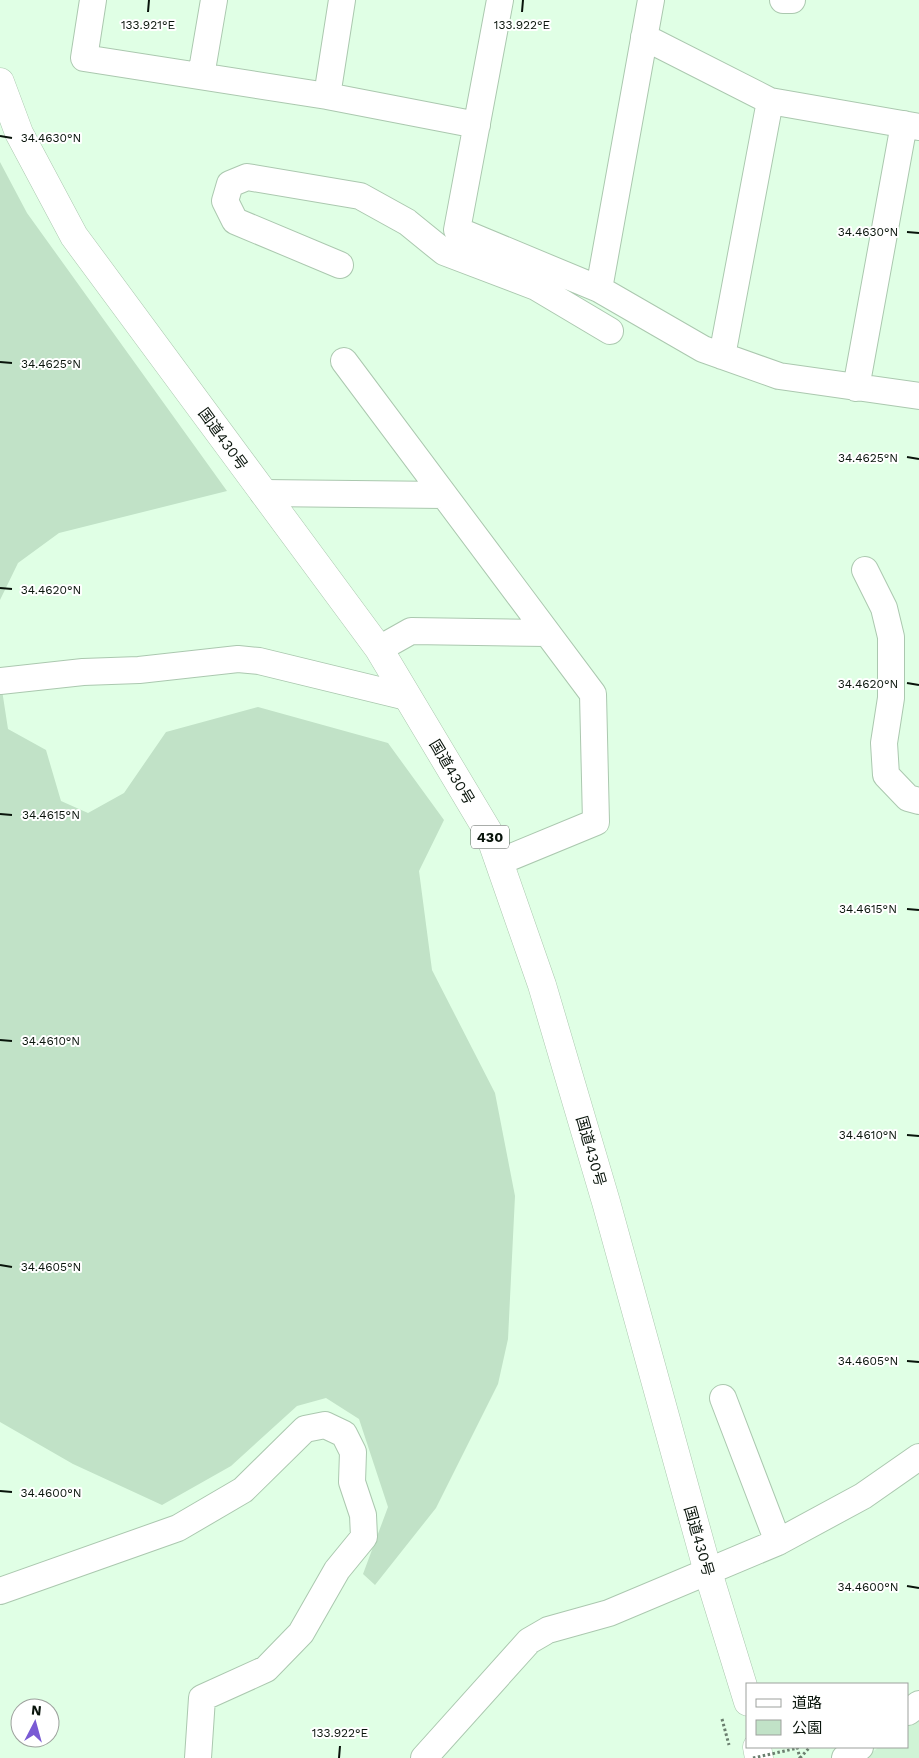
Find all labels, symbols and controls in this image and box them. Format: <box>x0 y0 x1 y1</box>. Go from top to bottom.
text: 133.921°E <box>121 18 175 32</box>
text: 133.922°E <box>494 18 551 32</box>
text: 34.4630°N <box>21 131 81 145</box>
text: 34.4630°N <box>838 225 898 239</box>
text: 34.4625°N <box>21 357 81 371</box>
street label: 国道430号 <box>194 404 252 474</box>
text: 34.4625°N <box>838 451 898 465</box>
text: 34.4620°N <box>21 583 81 597</box>
text: 34.4620°N <box>838 677 898 691</box>
street label: 国道430号 <box>426 736 478 808</box>
text: 34.4615°N <box>22 808 80 822</box>
road number: 430 <box>471 826 509 849</box>
text: 34.4615°N <box>839 902 897 916</box>
text: 34.4610°N <box>22 1034 80 1048</box>
street label: 国道430号 <box>572 1114 610 1188</box>
text: 34.4610°N <box>839 1128 897 1142</box>
text: 34.4605°N <box>21 1260 81 1274</box>
text: 34.4605°N <box>838 1354 898 1368</box>
text: 34.4600°N <box>20 1486 82 1500</box>
street label: 国道430号 <box>680 1504 718 1578</box>
text: 34.4600°N <box>837 1580 899 1594</box>
legend <box>746 1683 909 1748</box>
text: 道路 <box>792 1694 822 1712</box>
north arrow <box>10 1698 60 1748</box>
text: N <box>30 1702 42 1719</box>
text: 公園 <box>792 1719 822 1737</box>
text: 133.922°E <box>312 1726 369 1740</box>

